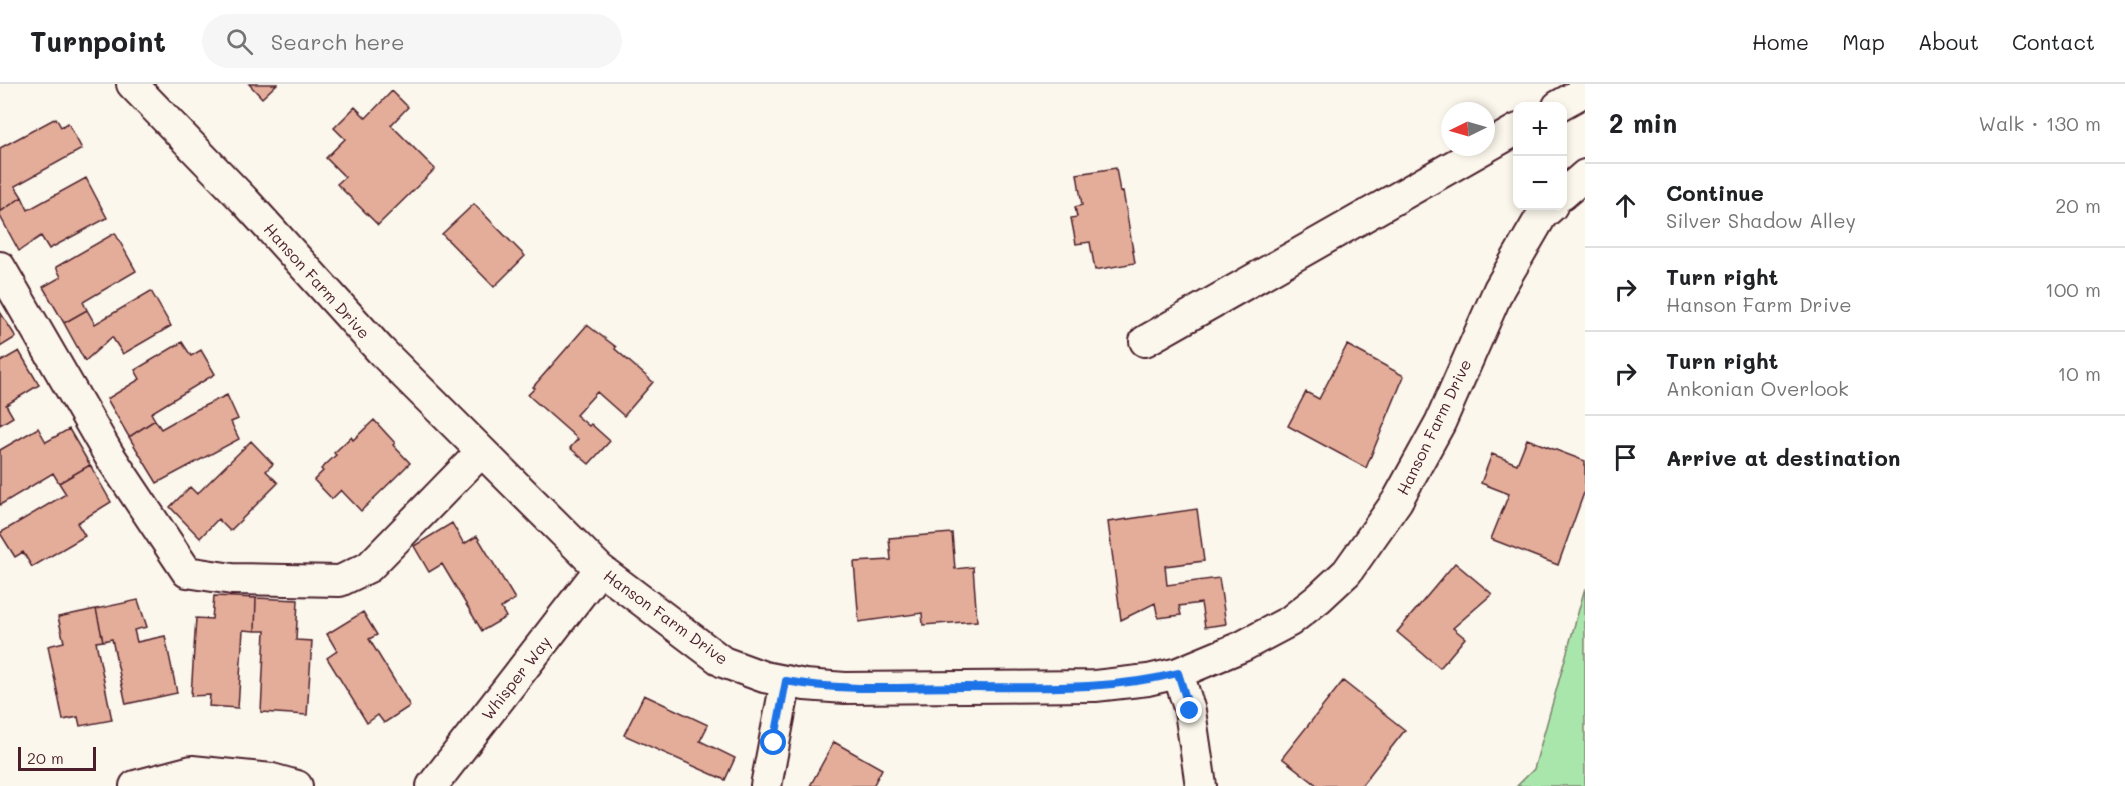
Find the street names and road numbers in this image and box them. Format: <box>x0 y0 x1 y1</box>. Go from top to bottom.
street label: Hanson Farm Drive <box>260 218 375 343</box>
street label: Hanson Farm Drive <box>1392 355 1476 498</box>
street label: Hanson Farm Drive <box>600 564 733 669</box>
street label: Whisper Way <box>476 631 555 724</box>

